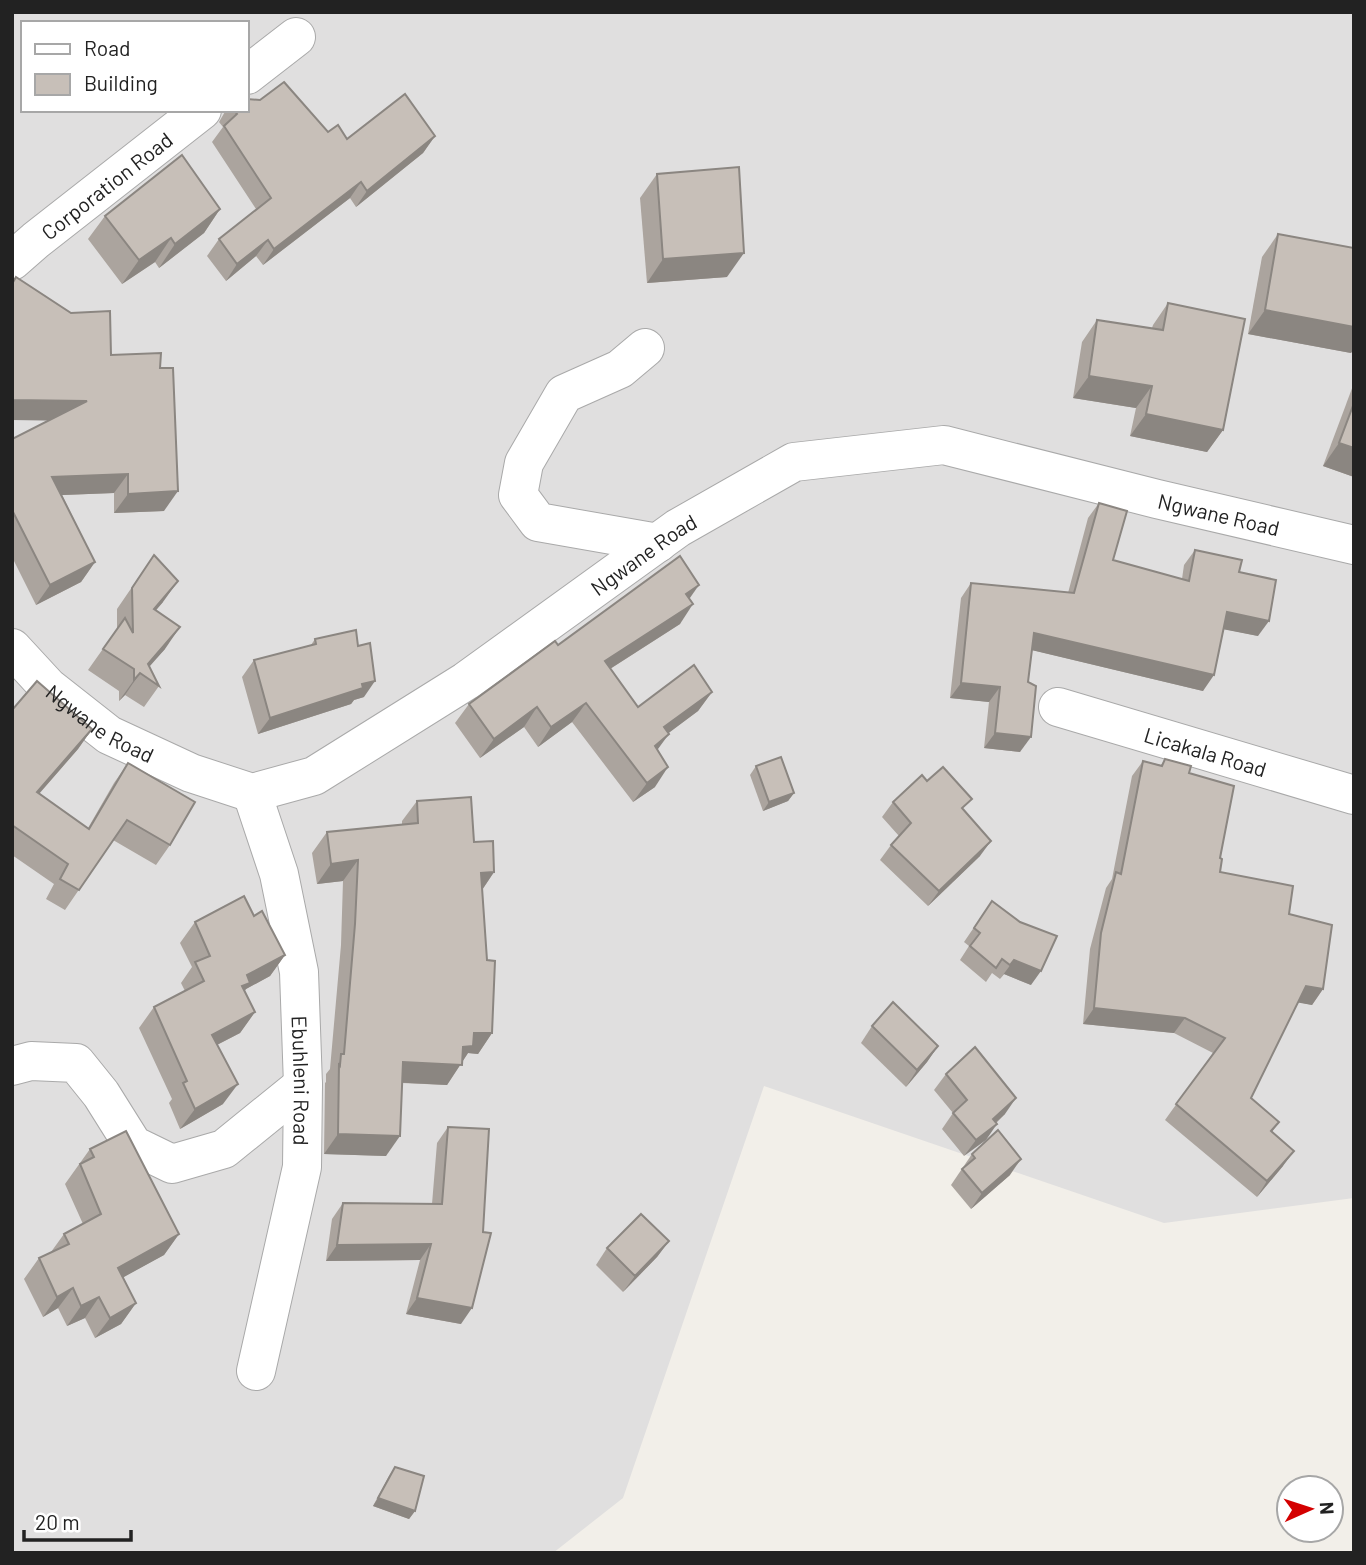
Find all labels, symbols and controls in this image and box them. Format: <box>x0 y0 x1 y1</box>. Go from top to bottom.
legend <box>21 21 248 112</box>
text: Road <box>84 35 130 60</box>
text: Building <box>84 70 158 95</box>
street label: Corporation Road <box>36 126 177 244</box>
street label: Ngwane Road <box>1156 487 1282 540</box>
street label: Ngwane Road <box>585 508 701 600</box>
street label: Ngwane Road <box>42 678 158 767</box>
street label: Licakala Road <box>1142 721 1270 781</box>
street label: Ebuhleni Road <box>288 1015 316 1146</box>
north arrow <box>1275 1474 1345 1544</box>
scale bar <box>24 1498 131 1542</box>
text: N <box>1316 1501 1339 1515</box>
text: 20 m <box>35 1509 80 1534</box>

